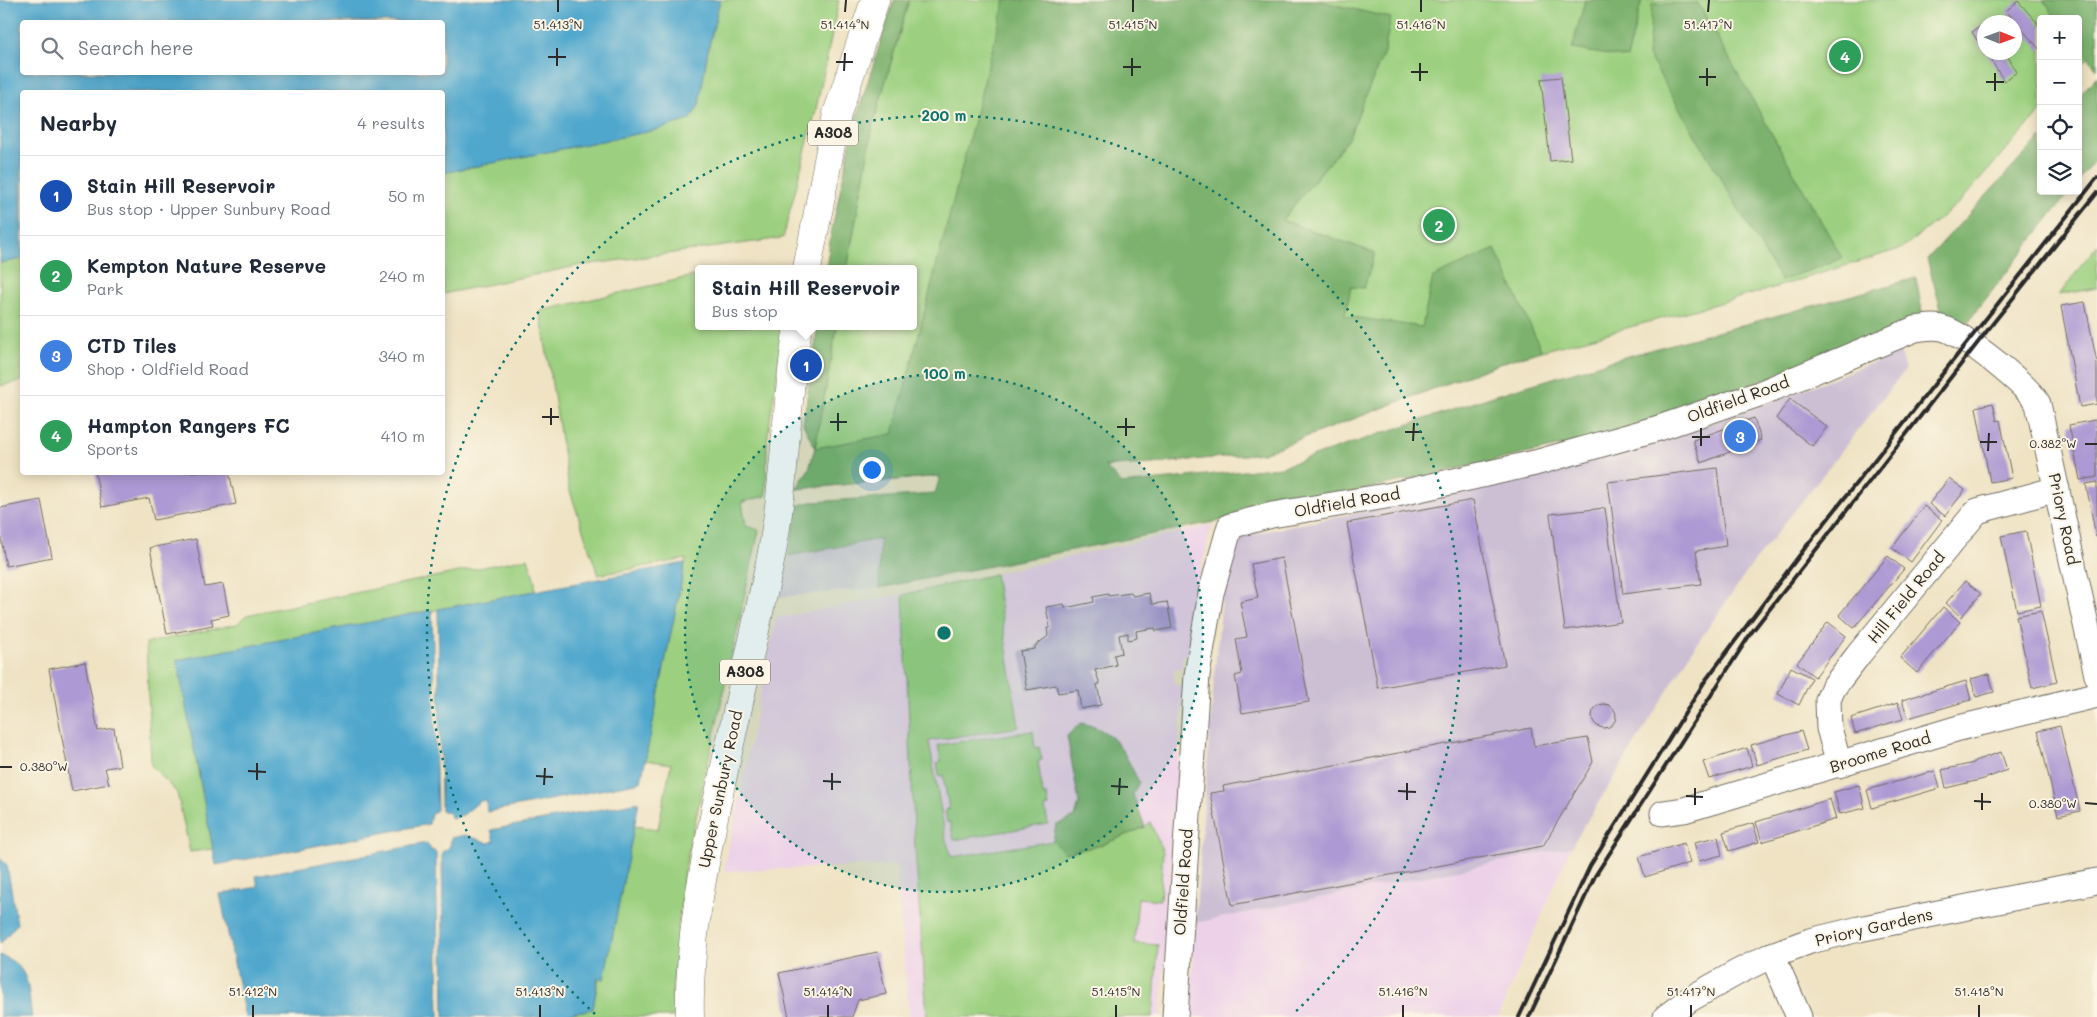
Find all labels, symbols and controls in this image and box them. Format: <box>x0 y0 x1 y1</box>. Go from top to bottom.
north arrow <box>1977 15 2022 60</box>
map controls <box>2037 15 2082 195</box>
button: + <box>2037 15 2082 60</box>
text: 51.413°N <box>534 16 582 32</box>
text: 51.414°N <box>821 16 869 32</box>
text: 51.415°N <box>1109 16 1157 32</box>
text: 51.416°N <box>1396 16 1446 32</box>
text: 51.417°N <box>1684 16 1732 32</box>
search box <box>20 20 445 75</box>
icon: search <box>38 34 66 62</box>
text: Search here <box>78 35 194 60</box>
pin: 4 <box>1829 37 1861 75</box>
button: − <box>2037 60 2082 105</box>
text: 200 m <box>922 105 967 125</box>
button: locate <box>2037 105 2082 150</box>
text: Nearby <box>40 109 117 136</box>
text: 4 results <box>357 112 425 133</box>
road number: A308 <box>808 120 858 146</box>
button: layers <box>2037 150 2082 195</box>
text: Stain Hill Reservoir <box>87 173 275 198</box>
text: 1 <box>52 185 60 206</box>
text: 50 m <box>388 185 425 206</box>
text: Bus stop · Upper Sunbury Road <box>87 198 330 219</box>
pin: 2 <box>1423 206 1455 244</box>
text: Kempton Nature Reserve <box>87 253 326 278</box>
text: 2 <box>52 265 60 286</box>
text: 240 m <box>379 265 425 286</box>
popup <box>695 265 917 330</box>
text: Stain Hill Reservoir <box>712 275 900 300</box>
text: Park <box>87 278 123 299</box>
text: Bus stop <box>712 300 778 321</box>
text: CTD Tiles <box>87 333 176 358</box>
text: 3 <box>51 345 61 366</box>
text: 340 m <box>378 345 425 366</box>
pin: 1 <box>790 346 822 384</box>
text: Shop · Oldfield Road <box>87 358 249 379</box>
text: 100 m <box>922 363 966 383</box>
street label: Oldfield Road <box>1684 370 1792 427</box>
text: Hampton Rangers FC <box>87 413 290 438</box>
pin: 3 <box>1724 417 1756 455</box>
text: 4 <box>51 425 61 446</box>
text: 410 m <box>381 425 425 446</box>
text: 0.382°W <box>2029 435 2077 451</box>
text: Sports <box>87 438 138 459</box>
your location <box>859 457 885 483</box>
street label: Priory Road <box>2044 471 2084 567</box>
street label: Oldfield Road <box>1292 482 1401 521</box>
street label: Hill Field Road <box>1862 546 1949 647</box>
centre of rings <box>935 624 953 642</box>
road number: A308 <box>720 660 770 684</box>
street label: Upper Sunbury Road <box>693 708 746 870</box>
street label: Broome Road <box>1827 726 1933 777</box>
text: 0.380°W <box>20 758 68 774</box>
text: 0.380°W <box>2029 795 2077 811</box>
street label: Oldfield Road <box>1168 828 1197 936</box>
street label: Priory Gardens <box>1813 903 1935 950</box>
text: 51.412°N <box>229 983 277 999</box>
text: 51.413°N <box>516 983 564 999</box>
text: 51.414°N <box>804 983 852 999</box>
text: 51.415°N <box>1092 983 1140 999</box>
text: 51.416°N <box>1378 983 1428 999</box>
text: 51.417°N <box>1667 983 1715 999</box>
text: 51.418°N <box>1954 983 2004 999</box>

